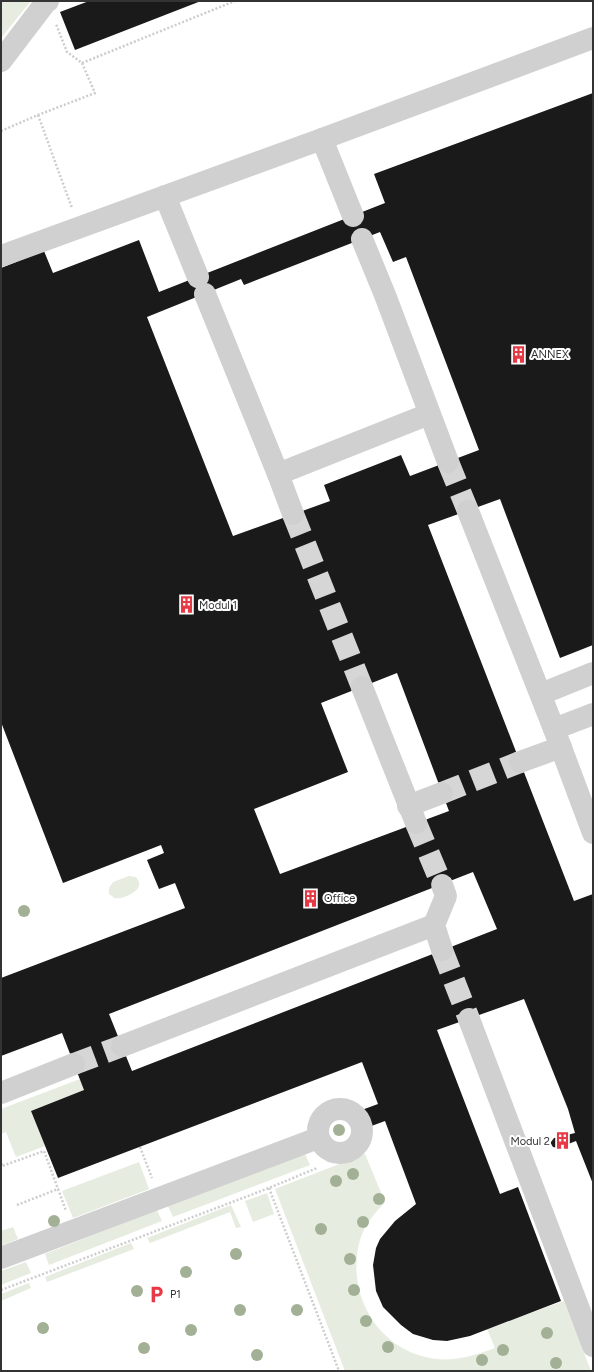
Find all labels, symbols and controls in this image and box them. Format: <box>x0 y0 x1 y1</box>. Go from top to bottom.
building icon: ANNEX <box>508 344 528 364</box>
place label: ANNEX <box>531 348 569 361</box>
building icon: Modul 1 <box>176 595 196 615</box>
place label: Modul 1 <box>199 599 237 612</box>
building icon: Office <box>301 888 321 908</box>
place label: Office <box>324 892 355 905</box>
building icon: Modul 2 <box>553 1131 573 1151</box>
place label: Modul 2 <box>510 1135 550 1148</box>
parking icon: P1 <box>147 1284 167 1304</box>
place label: P1 <box>170 1288 181 1301</box>

